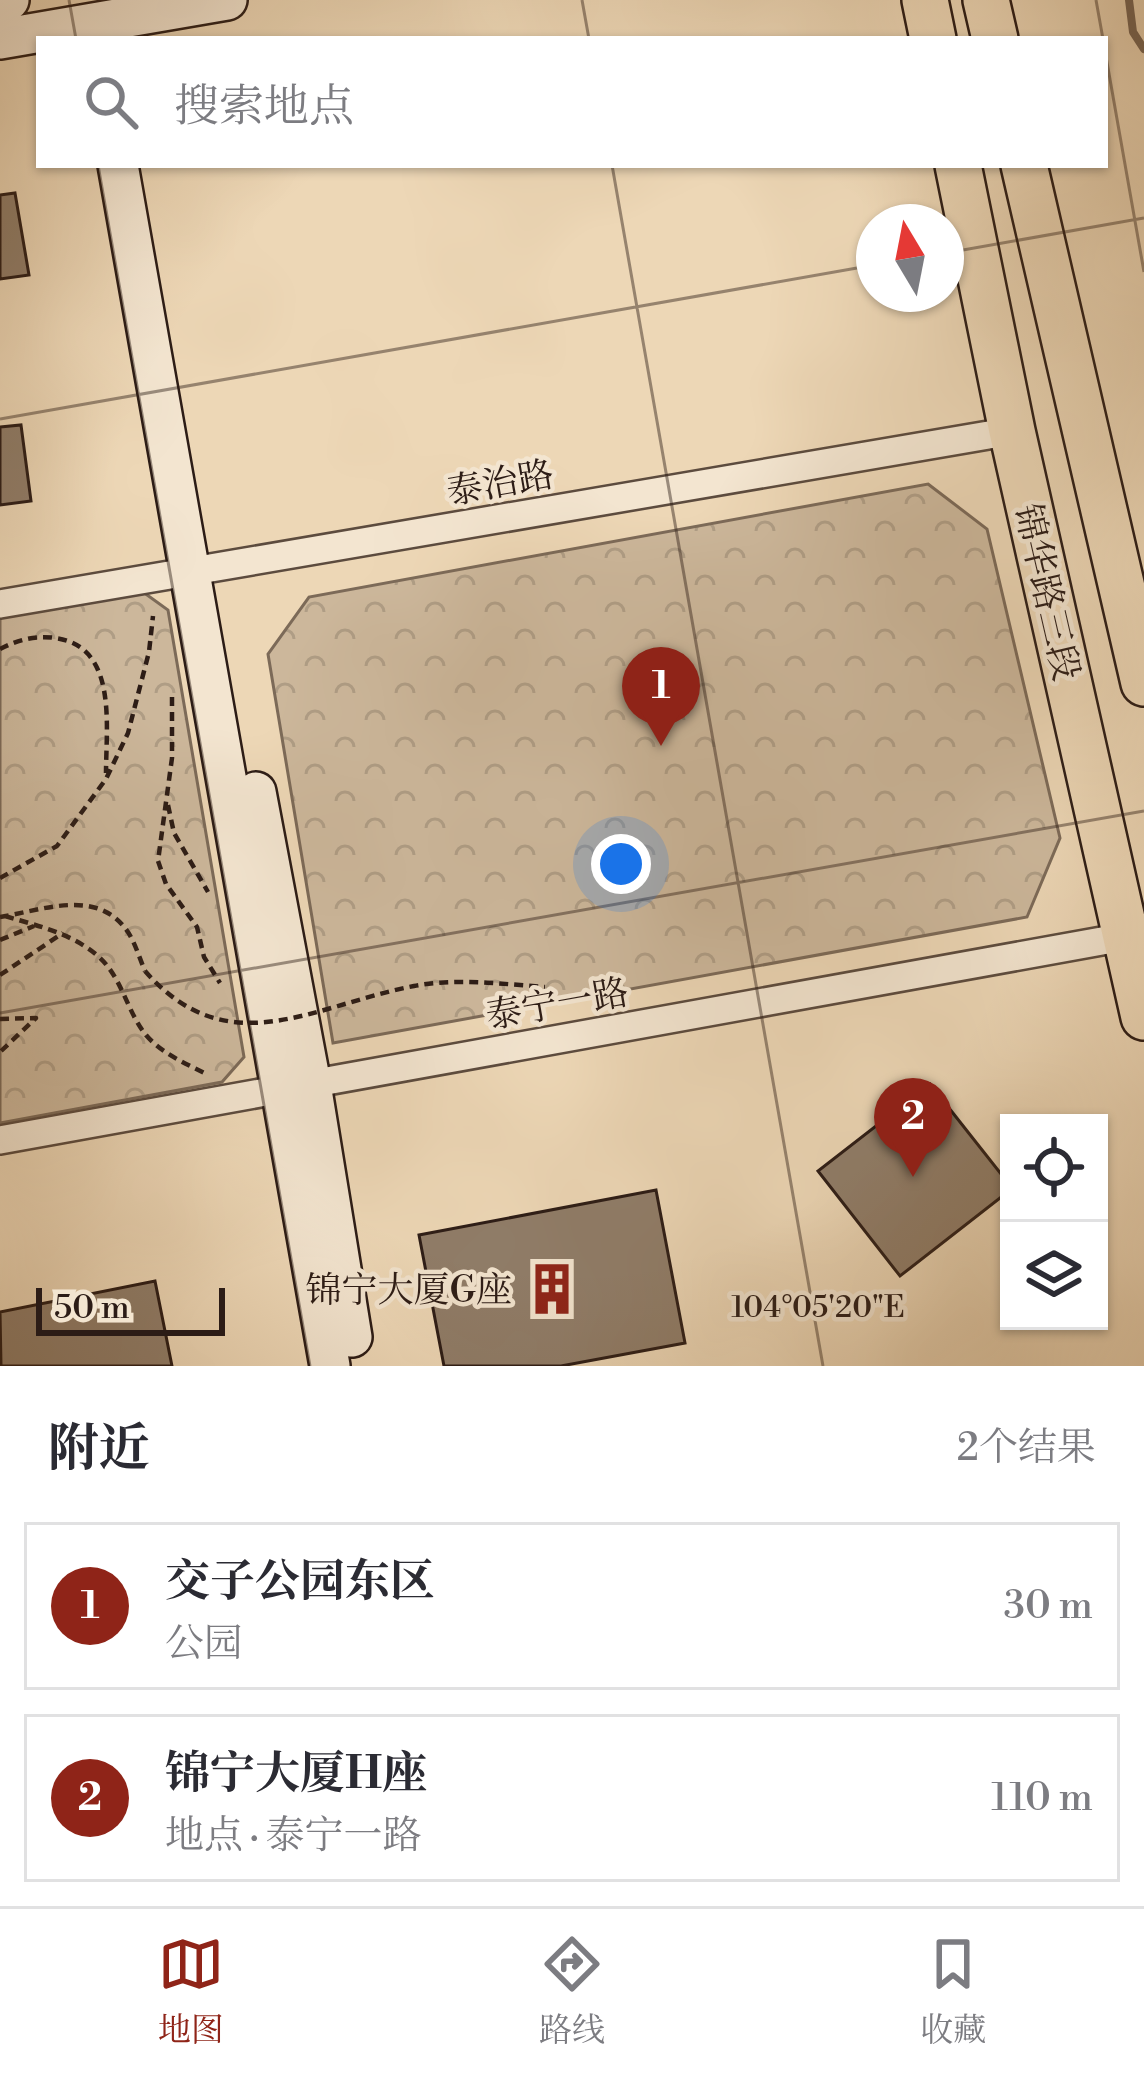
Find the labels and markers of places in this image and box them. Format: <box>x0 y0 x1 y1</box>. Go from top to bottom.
pin: 1 <box>622 647 700 746</box>
pin: 2 <box>874 1078 952 1177</box>
building icon: 锦宁大厦G座 <box>523 1260 581 1318</box>
place label: 锦宁大厦G座 <box>305 1269 512 1314</box>

